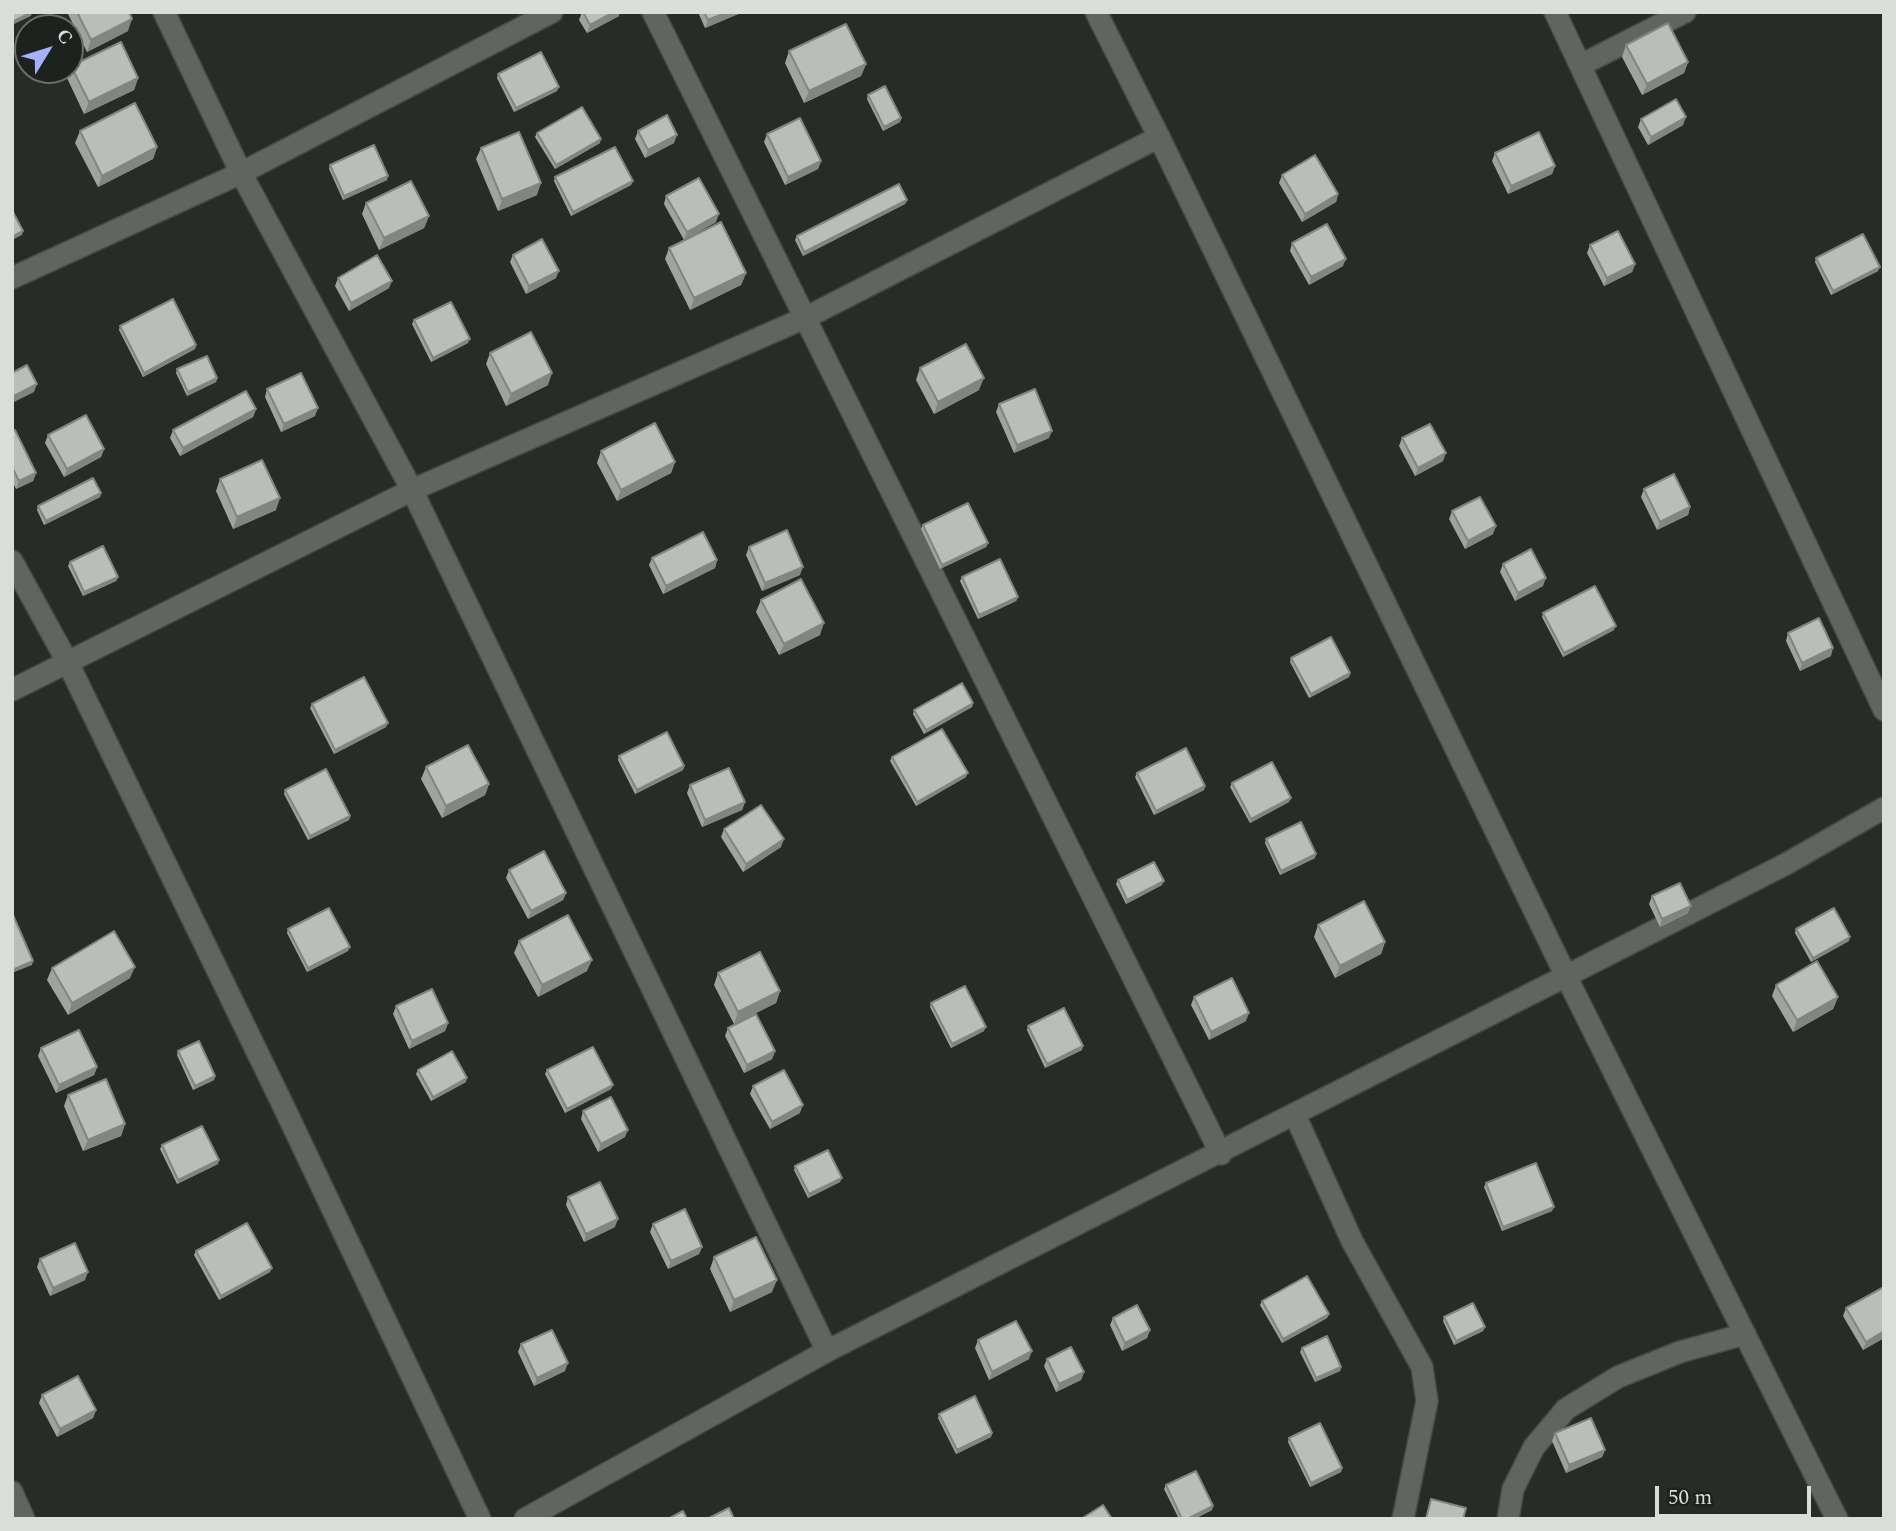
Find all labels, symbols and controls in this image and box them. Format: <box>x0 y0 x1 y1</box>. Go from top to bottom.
north arrow <box>14 14 84 84</box>
text: С <box>49 23 80 51</box>
scale bar <box>1658 1472 1814 1516</box>
text: 50 m <box>1668 1482 1712 1514</box>

